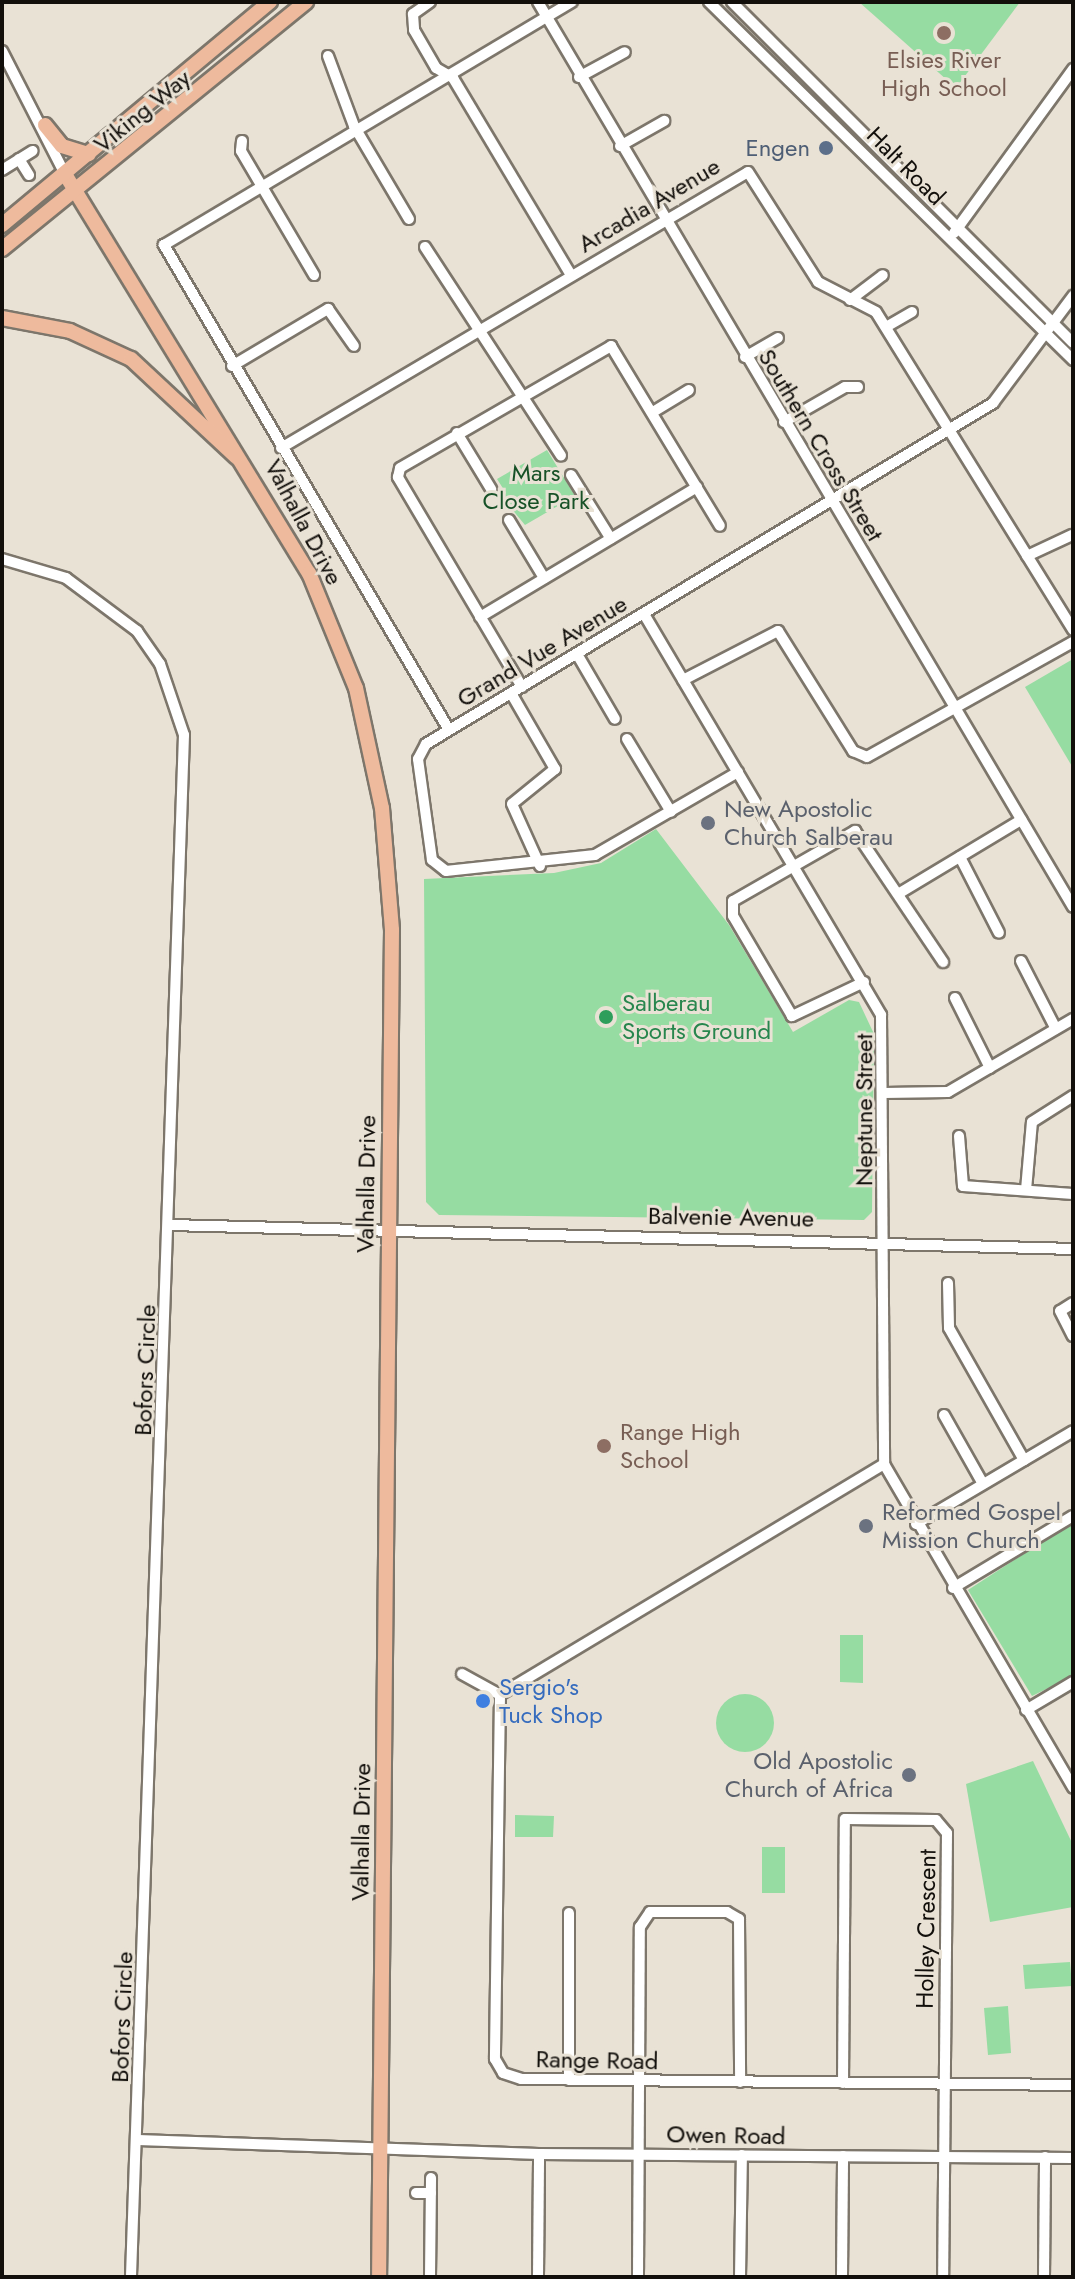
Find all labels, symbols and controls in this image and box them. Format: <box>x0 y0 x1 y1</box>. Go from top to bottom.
marker: Elsies River High School <box>935 24 953 42</box>
place label: Elsies River High School <box>881 46 1007 102</box>
street label: Viking Way <box>88 63 196 159</box>
street label: Halt Road <box>861 121 951 211</box>
place label: Engen <box>746 134 810 162</box>
marker: Engen <box>817 139 835 157</box>
street label: Arcadia Avenue <box>573 151 725 259</box>
street label: Southern Cross Street <box>752 344 890 546</box>
street label: Valhalla Drive <box>259 454 349 590</box>
park label: Mars Close Park <box>482 459 590 515</box>
street label: Grand Vue Avenue <box>452 589 632 713</box>
place label: New Apostolic Church Salberau <box>724 795 893 851</box>
marker: New Apostolic Church Salberau <box>699 814 717 832</box>
place label: Salberau Sports Ground <box>622 989 771 1045</box>
marker: Salberau Sports Ground <box>597 1008 615 1026</box>
street label: Neptune Street <box>850 1034 878 1186</box>
street label: Valhalla Drive <box>350 1115 382 1253</box>
street label: Balvenie Avenue <box>648 1201 814 1233</box>
street label: Bofors Circle <box>128 1304 162 1436</box>
place label: Range High School <box>620 1418 741 1474</box>
marker: Range High School <box>595 1437 613 1455</box>
place label: Reformed Gospel Mission Church <box>882 1498 1061 1554</box>
marker: Reformed Gospel Mission Church <box>857 1517 875 1535</box>
place label: Sergio's Tuck Shop <box>499 1673 603 1729</box>
marker: Sergio's Tuck Shop <box>474 1692 492 1710</box>
place label: Old Apostolic Church of Africa <box>725 1747 893 1803</box>
street label: Valhalla Drive <box>345 1763 377 1901</box>
marker: Old Apostolic Church of Africa <box>900 1766 918 1784</box>
street label: Holley Crescent <box>910 1849 942 2009</box>
street label: Bofors Circle <box>105 1951 139 2083</box>
street label: Range Road <box>535 2045 659 2075</box>
street label: Owen Road <box>666 2120 786 2150</box>

